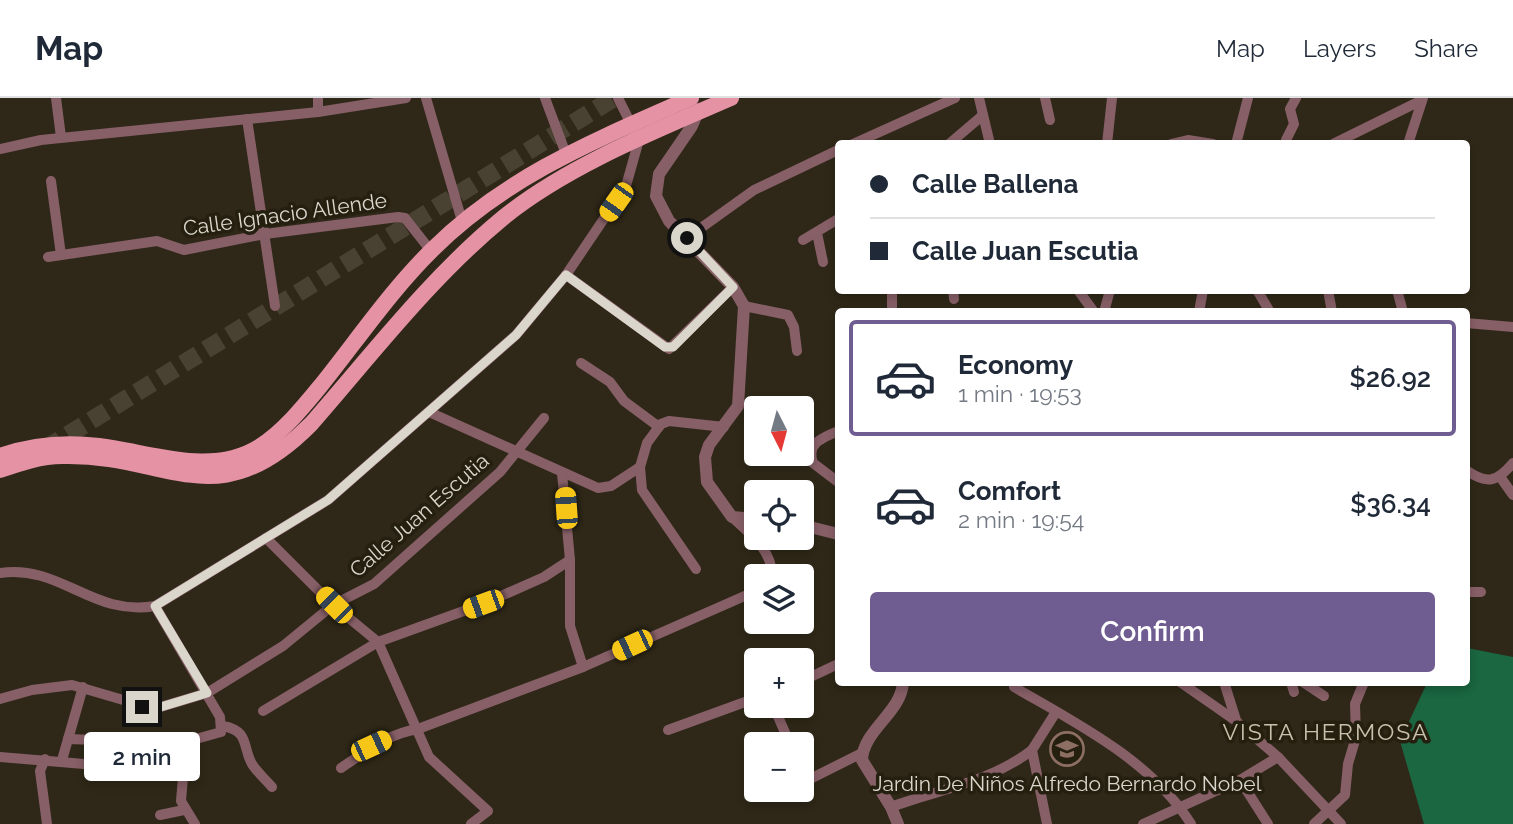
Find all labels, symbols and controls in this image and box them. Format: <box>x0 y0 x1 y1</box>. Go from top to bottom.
text: Map <box>35 29 103 68</box>
text: Map <box>1216 34 1265 63</box>
text: Layers <box>1303 34 1376 63</box>
text: Share <box>1414 34 1478 63</box>
text: Calle Ballena <box>912 169 1078 199</box>
car <box>596 179 637 225</box>
street label: Calle Ignacio Allende <box>181 187 389 241</box>
route start <box>671 222 703 254</box>
text: Calle Juan Escutia <box>912 236 1139 266</box>
icon: car <box>874 347 937 410</box>
text: Economy <box>958 350 1073 380</box>
text: $26.92 <box>1349 363 1431 393</box>
text: 1 min · 19:53 <box>958 380 1082 407</box>
north arrow <box>744 396 814 466</box>
map controls <box>744 396 814 802</box>
street label: Calle Juan Escutia <box>344 448 494 582</box>
icon: car <box>874 473 937 536</box>
text: Comfort <box>958 476 1061 506</box>
button: locate <box>744 480 814 550</box>
car <box>555 486 578 530</box>
text: $36.34 <box>1350 489 1431 519</box>
text: 2 min · 19:54 <box>958 506 1084 533</box>
button: layers <box>744 564 814 634</box>
car <box>312 583 357 627</box>
car <box>460 587 507 621</box>
button: Confirm <box>870 592 1435 672</box>
car <box>609 627 656 663</box>
button: + <box>744 648 814 718</box>
route end <box>126 691 158 723</box>
district label: VISTA HERMOSA <box>1222 718 1430 745</box>
car <box>348 728 395 764</box>
school or university icon: Jardin De Niños Alfredo Bernardo Nobel <box>1048 730 1086 768</box>
callout: 2 min <box>84 732 200 780</box>
button: − <box>744 732 814 802</box>
text: 2 min <box>113 743 171 770</box>
place label: Jardin De Niños Alfredo Bernardo Nobel <box>873 771 1262 796</box>

